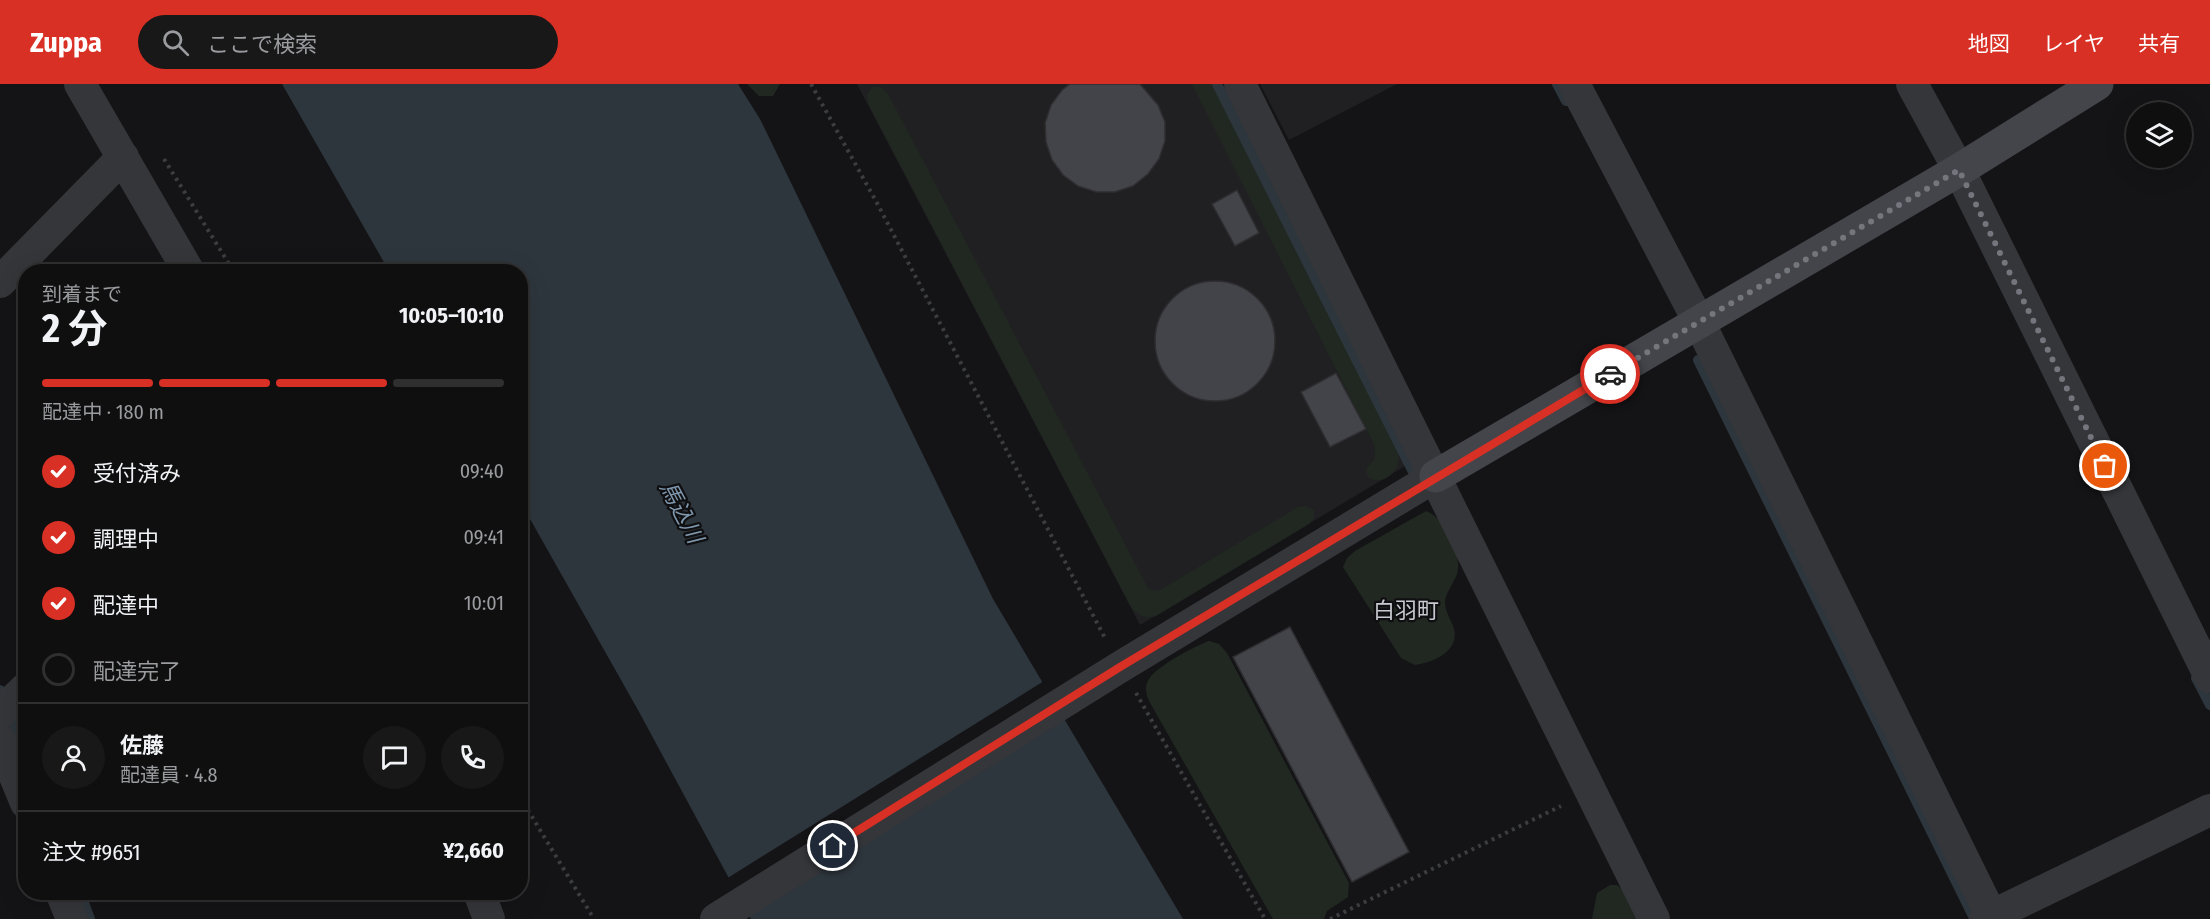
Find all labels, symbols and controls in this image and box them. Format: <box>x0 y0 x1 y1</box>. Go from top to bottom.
search box <box>138 15 558 69</box>
text: Zuppa <box>30 26 102 59</box>
icon: search <box>159 26 192 59</box>
text: ここで検索 <box>207 31 317 58</box>
text: 地図 <box>1968 31 2010 57</box>
text: レイヤ <box>2043 31 2105 57</box>
text: 共有 <box>2138 31 2180 57</box>
map controls <box>2126 102 2192 168</box>
button: layers <box>2126 102 2192 168</box>
text: 到着まで <box>42 282 122 306</box>
text: 10:05–10:10 <box>399 302 504 329</box>
text: 2 分 <box>42 306 107 352</box>
courier <box>1580 344 1640 404</box>
icon: car <box>1594 358 1627 391</box>
text: 配達中 · 180 m <box>42 400 164 424</box>
pin <box>2079 440 2130 491</box>
icon: bag <box>2088 449 2121 482</box>
icon: check <box>42 455 75 488</box>
text: 09:40 <box>460 459 504 483</box>
text: 受付済み <box>93 460 181 487</box>
water label: 馬込川 <box>654 477 710 549</box>
icon: check <box>42 521 75 554</box>
text: 09:41 <box>463 525 504 549</box>
text: 調理中 <box>93 526 159 553</box>
icon: check <box>42 587 75 620</box>
text: 10:01 <box>464 591 504 615</box>
text: 配達中 <box>93 592 159 619</box>
district label: 白羽町 <box>1373 597 1439 624</box>
text: 配達完了 <box>93 658 181 685</box>
button: person <box>42 726 105 789</box>
button: chat <box>363 726 426 789</box>
button: phone <box>441 726 504 789</box>
text: 佐藤 <box>120 732 164 759</box>
text: 配達員 · 4.8 <box>120 763 218 787</box>
pin <box>807 820 858 871</box>
icon: home <box>816 829 849 862</box>
text: ¥2,660 <box>443 837 504 864</box>
text: 注文 #9651 <box>42 839 141 866</box>

